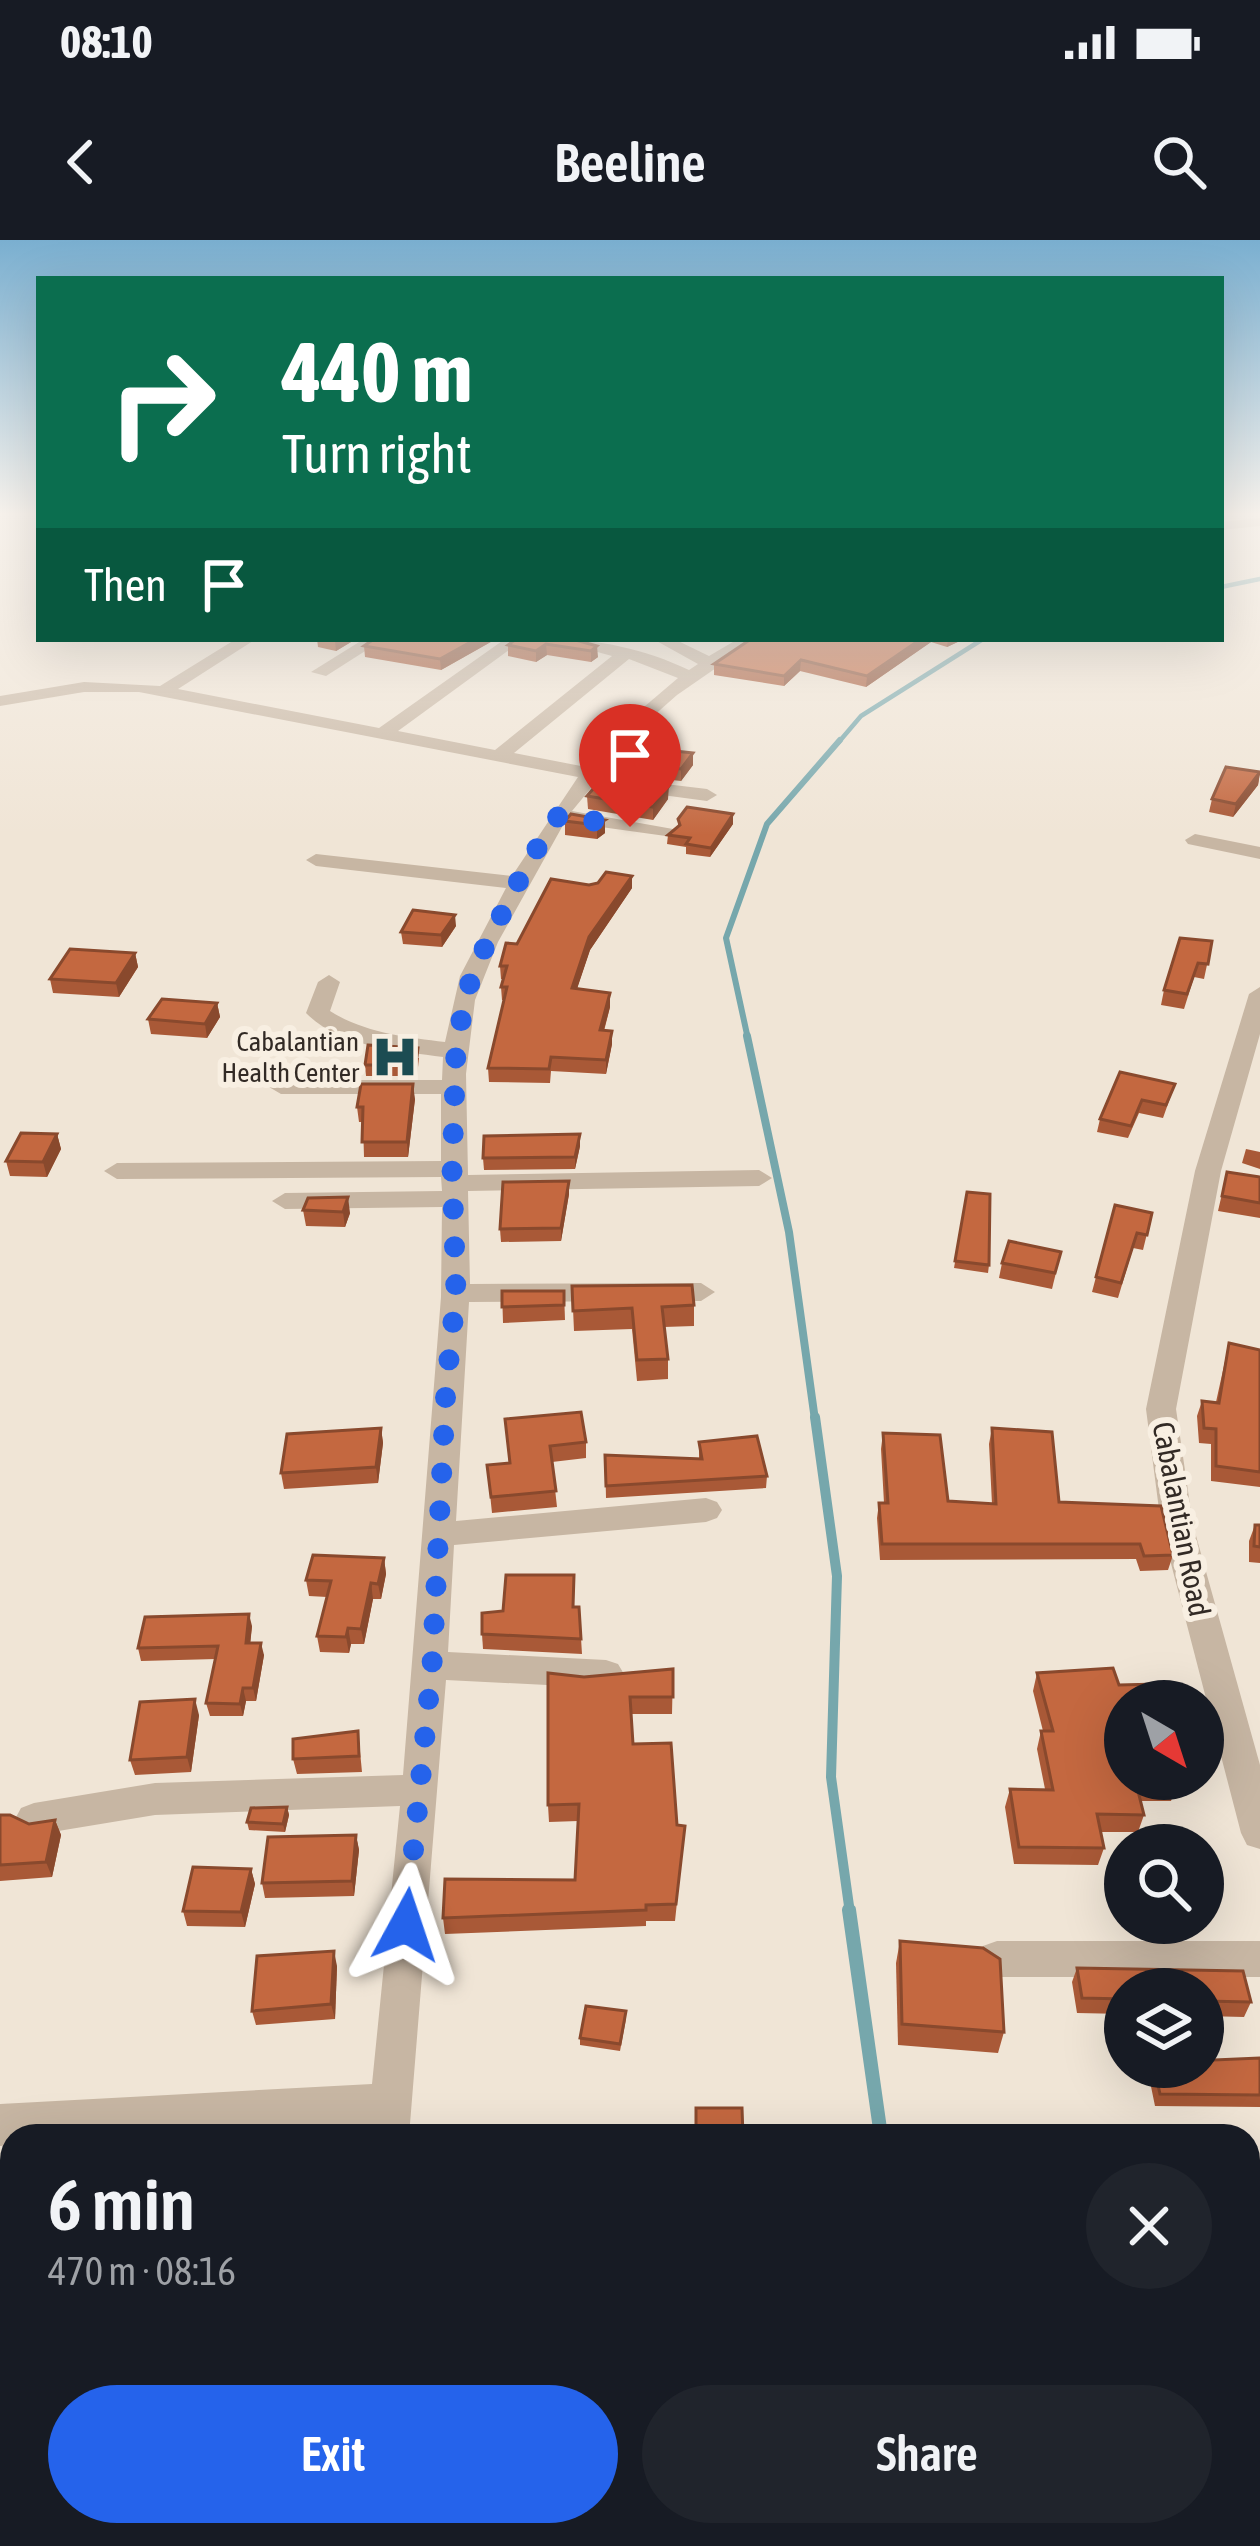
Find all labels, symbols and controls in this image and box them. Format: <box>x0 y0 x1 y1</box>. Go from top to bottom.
text: 08:10 <box>60 16 153 68</box>
icon: back <box>48 129 114 195</box>
icon: search <box>1146 129 1212 195</box>
text: Beeline <box>554 132 706 193</box>
icon: right <box>84 324 240 480</box>
text: 440 m <box>282 324 472 420</box>
text: Turn right <box>282 423 472 484</box>
icon: arrive <box>191 552 257 618</box>
text: Then <box>84 559 167 611</box>
pin <box>579 704 681 827</box>
icon: arrive <box>597 722 663 788</box>
place label: Cabalantian Health Center <box>222 1026 360 1088</box>
hospital icon: Cabalantian Health Center <box>370 1032 420 1082</box>
street label: Cabalantian Road <box>1146 1419 1218 1619</box>
north arrow <box>1104 1680 1224 1800</box>
map controls <box>1104 1680 1224 2088</box>
button: search <box>1104 1824 1224 1944</box>
position arrow <box>343 1862 469 1988</box>
button: layers <box>1104 1968 1224 2088</box>
text: 6 min <box>48 2163 195 2245</box>
button: close <box>1086 2163 1212 2289</box>
text: 470 m · 08:16 <box>48 2249 236 2293</box>
button: Exit <box>48 2385 618 2523</box>
button: Share <box>642 2385 1212 2523</box>

